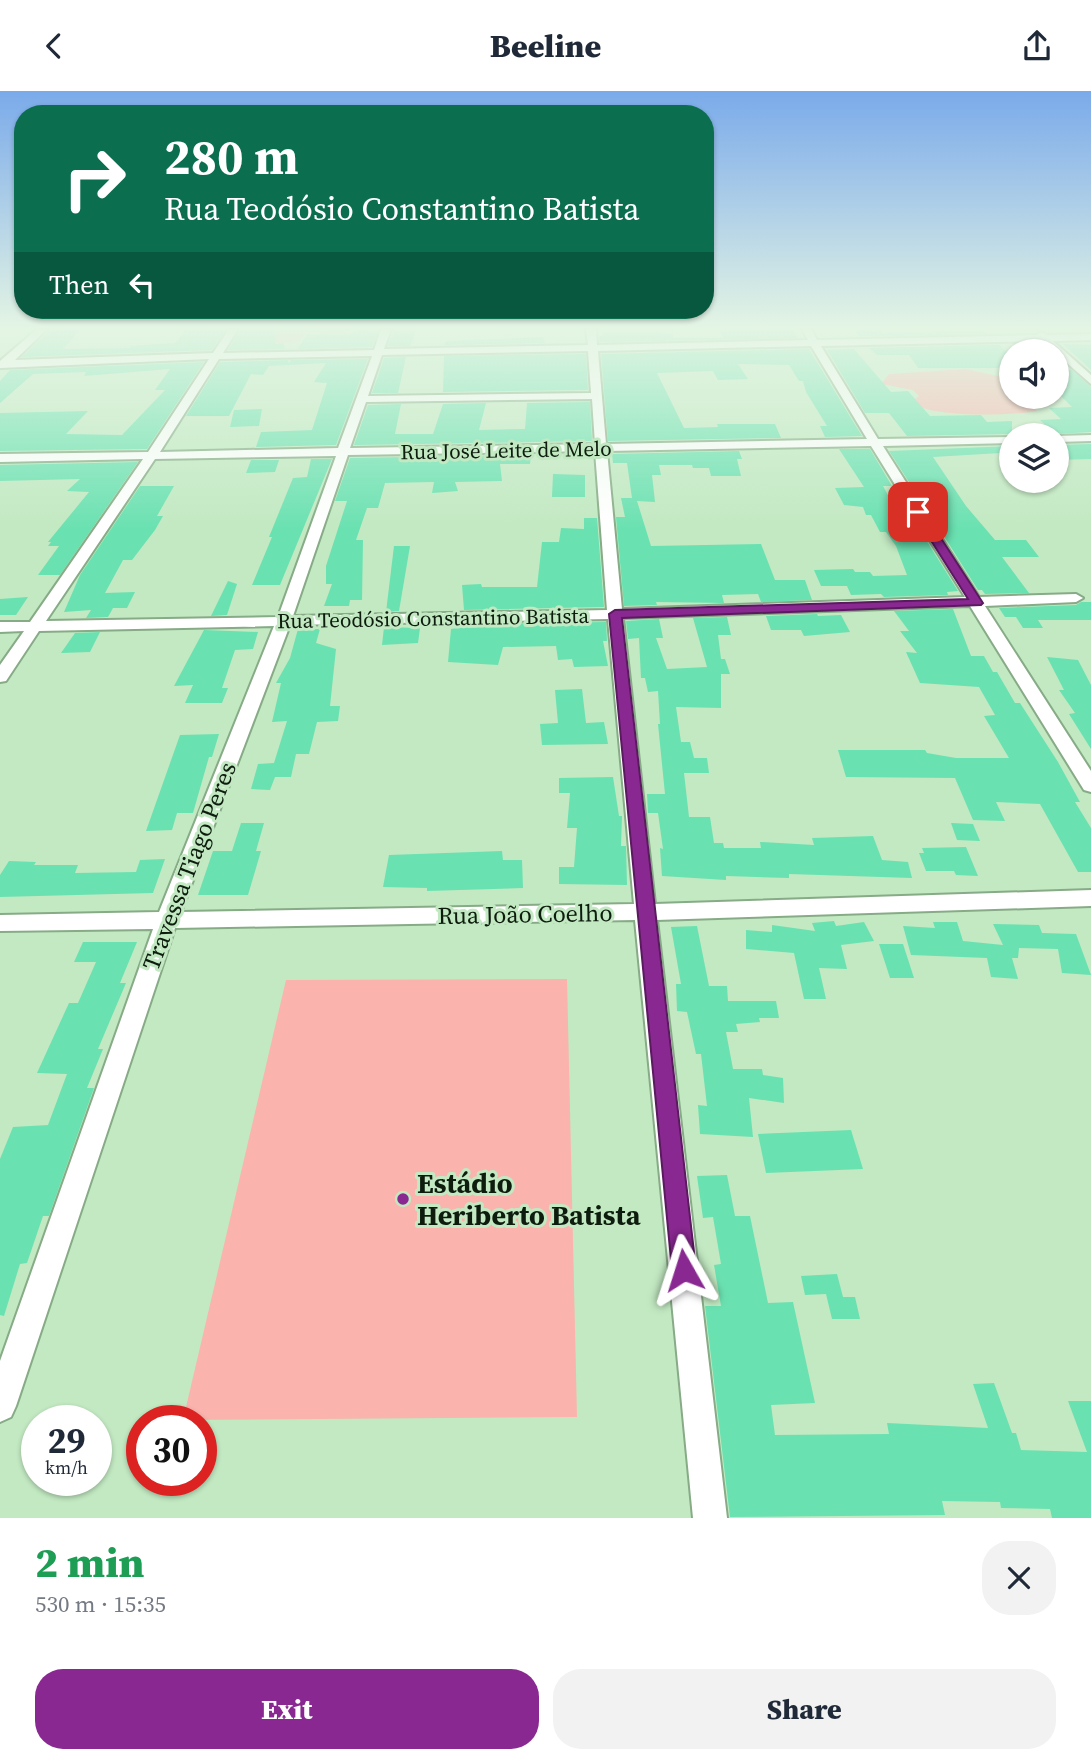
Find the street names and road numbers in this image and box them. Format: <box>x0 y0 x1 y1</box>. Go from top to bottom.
street label: Rua José Leite de Melo <box>400 434 612 466</box>
street label: Rua Teodósio Constantino Batista <box>277 601 590 635</box>
street label: Travessa Tiago Peres <box>134 757 244 975</box>
street label: Rua João Coelho <box>437 896 613 932</box>

